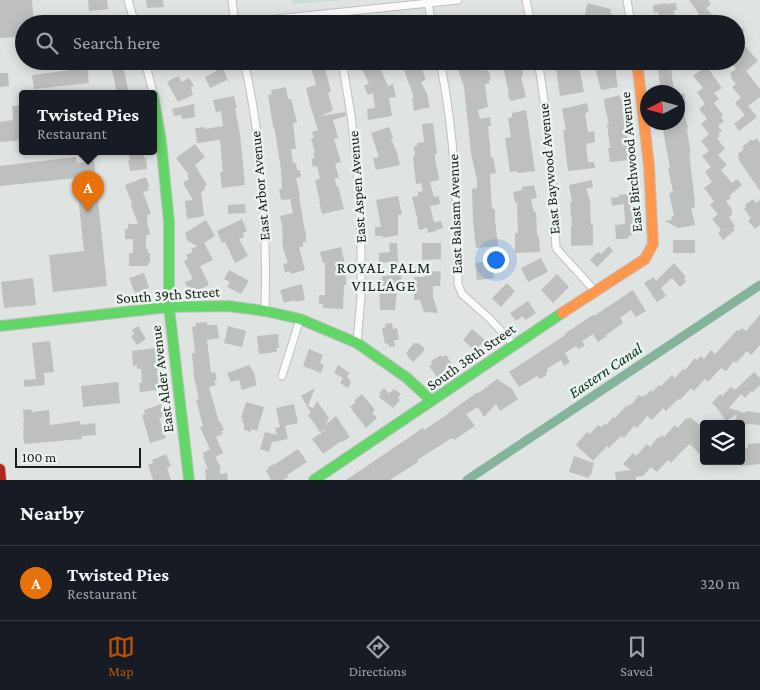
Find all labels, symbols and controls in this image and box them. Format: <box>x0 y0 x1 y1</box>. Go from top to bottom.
search box <box>15 15 745 70</box>
icon: search <box>33 29 61 57</box>
text: Search here <box>73 32 160 53</box>
north arrow <box>640 85 685 130</box>
popup <box>19 90 157 155</box>
street label: East Birchwood Avenue <box>617 91 645 233</box>
street label: East Baywood Avenue <box>535 102 564 235</box>
text: Twisted Pies <box>37 104 139 125</box>
text: Restaurant <box>37 125 107 142</box>
street label: East Arbor Avenue <box>247 130 273 241</box>
street label: East Aspen Avenue <box>345 130 370 244</box>
street label: East Balsam Avenue <box>445 153 465 274</box>
pin: A <box>72 171 104 212</box>
your location <box>483 247 509 273</box>
district label: ROYAL PALM VILLAGE <box>337 259 431 294</box>
street label: South 39th Street <box>116 283 221 307</box>
street label: South 38th Street <box>424 320 519 393</box>
street label: East Alder Avenue <box>147 324 177 434</box>
water label: Eastern Canal <box>565 339 646 401</box>
map controls <box>700 420 745 465</box>
button: layers <box>700 420 745 465</box>
scale bar <box>15 445 141 468</box>
text: 100 m <box>22 449 56 465</box>
text: Nearby <box>20 501 84 525</box>
text: Twisted Pies <box>67 564 169 585</box>
text: A <box>31 575 41 592</box>
text: 320 m <box>700 575 740 592</box>
text: Restaurant <box>67 585 137 602</box>
tab: Map <box>107 633 135 679</box>
tab: Directions <box>349 633 407 679</box>
tab: Saved <box>620 633 653 679</box>

